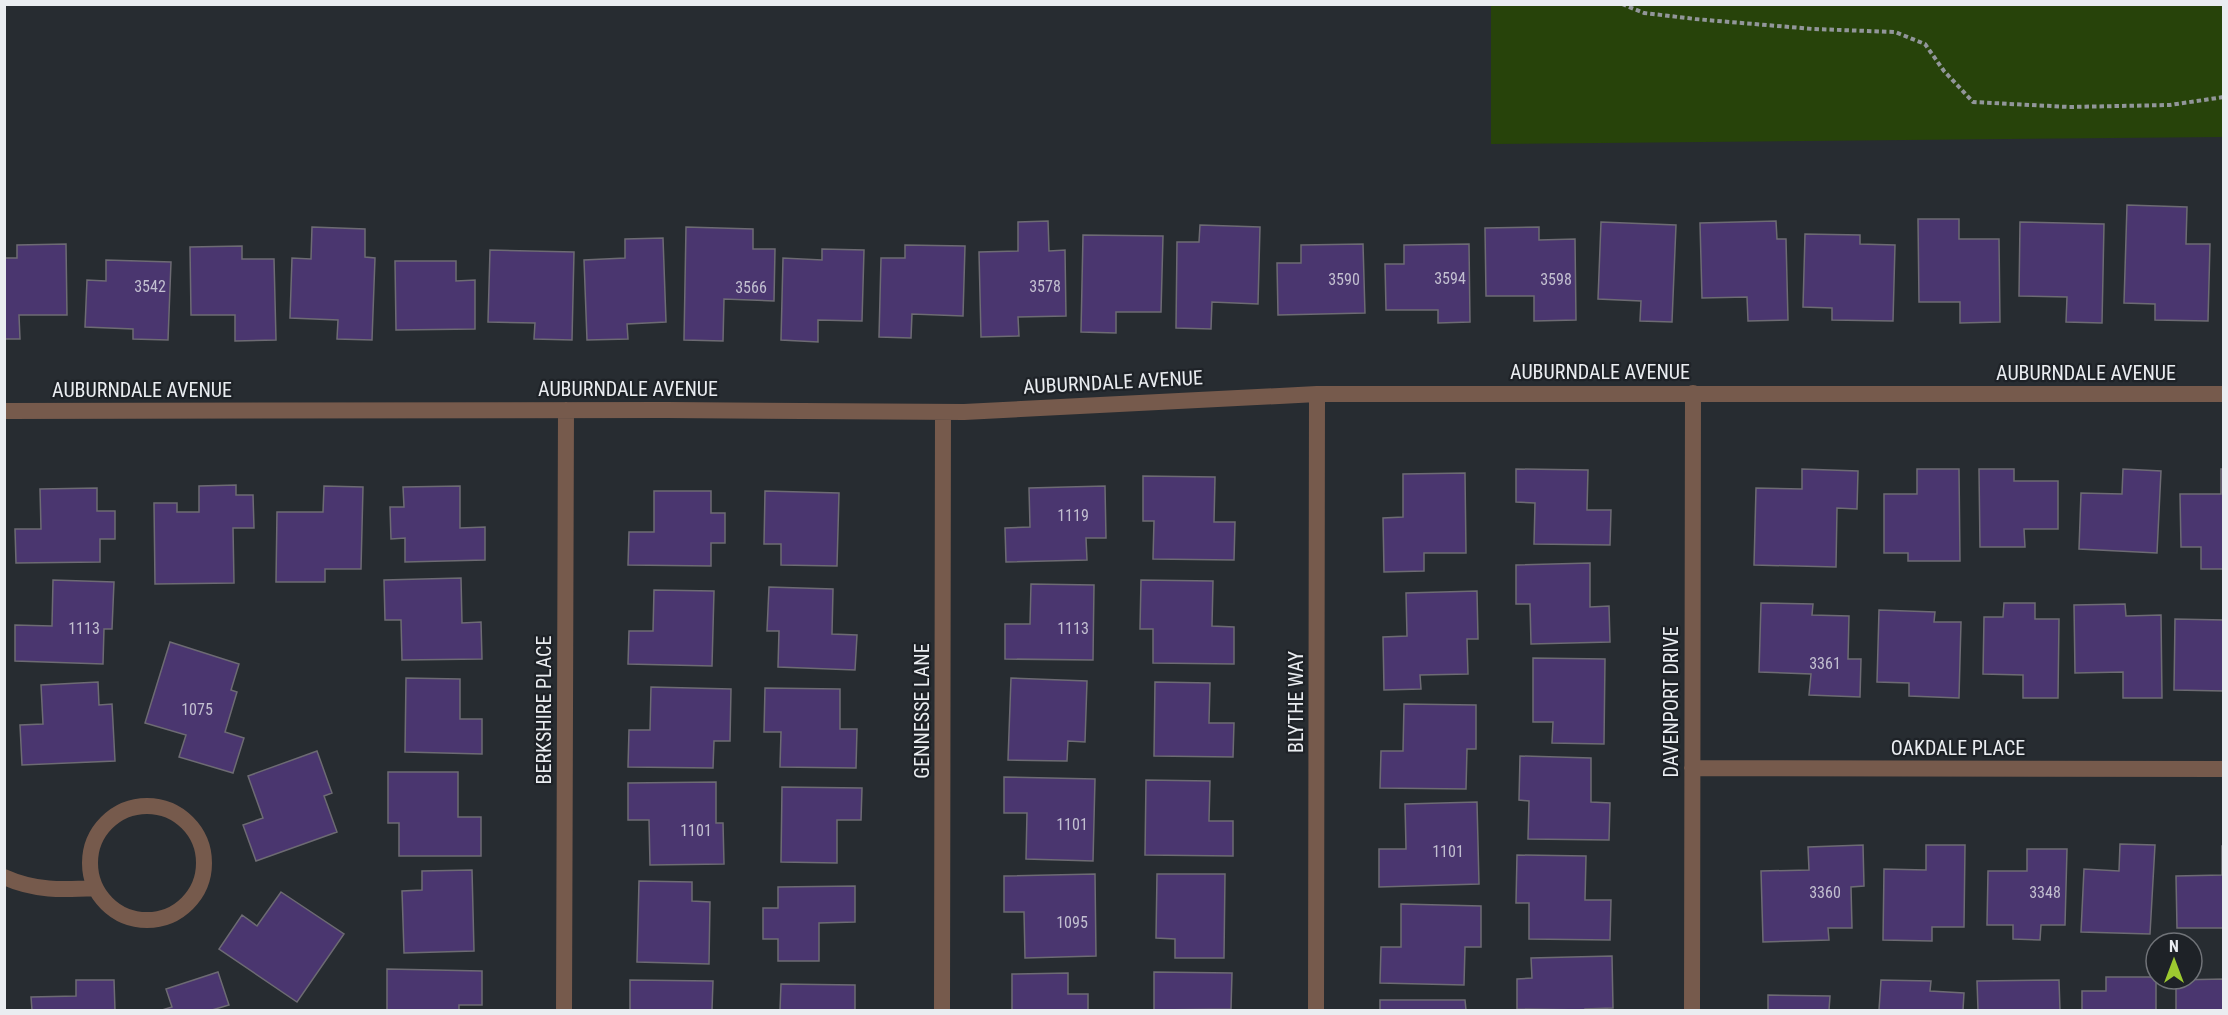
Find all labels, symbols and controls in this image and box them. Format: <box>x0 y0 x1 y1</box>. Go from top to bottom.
house number: 3594 <box>1434 269 1466 288</box>
house number: 3590 <box>1328 270 1360 289</box>
house number: 3598 <box>1540 270 1572 289</box>
house number: 3542 <box>134 277 166 296</box>
house number: 3578 <box>1029 277 1061 296</box>
house number: 3566 <box>735 278 767 297</box>
street label: AUBURNDALE AVENUE <box>1510 360 1690 384</box>
street label: AUBURNDALE AVENUE <box>1996 361 2176 385</box>
street label: AUBURNDALE AVENUE <box>1023 365 1204 399</box>
street label: AUBURNDALE AVENUE <box>538 377 718 401</box>
street label: AUBURNDALE AVENUE <box>52 378 232 402</box>
house number: 1119 <box>1057 506 1089 525</box>
house number: 1113 <box>68 619 100 638</box>
house number: 1113 <box>1057 619 1089 638</box>
street label: DAVENPORT DRIVE <box>1659 626 1683 778</box>
street label: BERKSHIRE PLACE <box>532 636 556 784</box>
street label: GENNESSE LANE <box>910 643 934 779</box>
street label: BLYTHE WAY <box>1284 650 1308 753</box>
house number: 3361 <box>1809 654 1841 673</box>
house number: 1075 <box>181 700 213 719</box>
street label: OAKDALE PLACE <box>1891 736 2025 760</box>
house number: 1101 <box>1056 815 1088 834</box>
house number: 1101 <box>680 821 712 840</box>
house number: 1101 <box>1432 842 1464 861</box>
house number: 3360 <box>1809 883 1841 902</box>
house number: 3348 <box>2029 883 2061 902</box>
house number: 1095 <box>1056 913 1088 932</box>
north arrow <box>2144 931 2204 991</box>
text: N <box>2169 937 2179 956</box>

